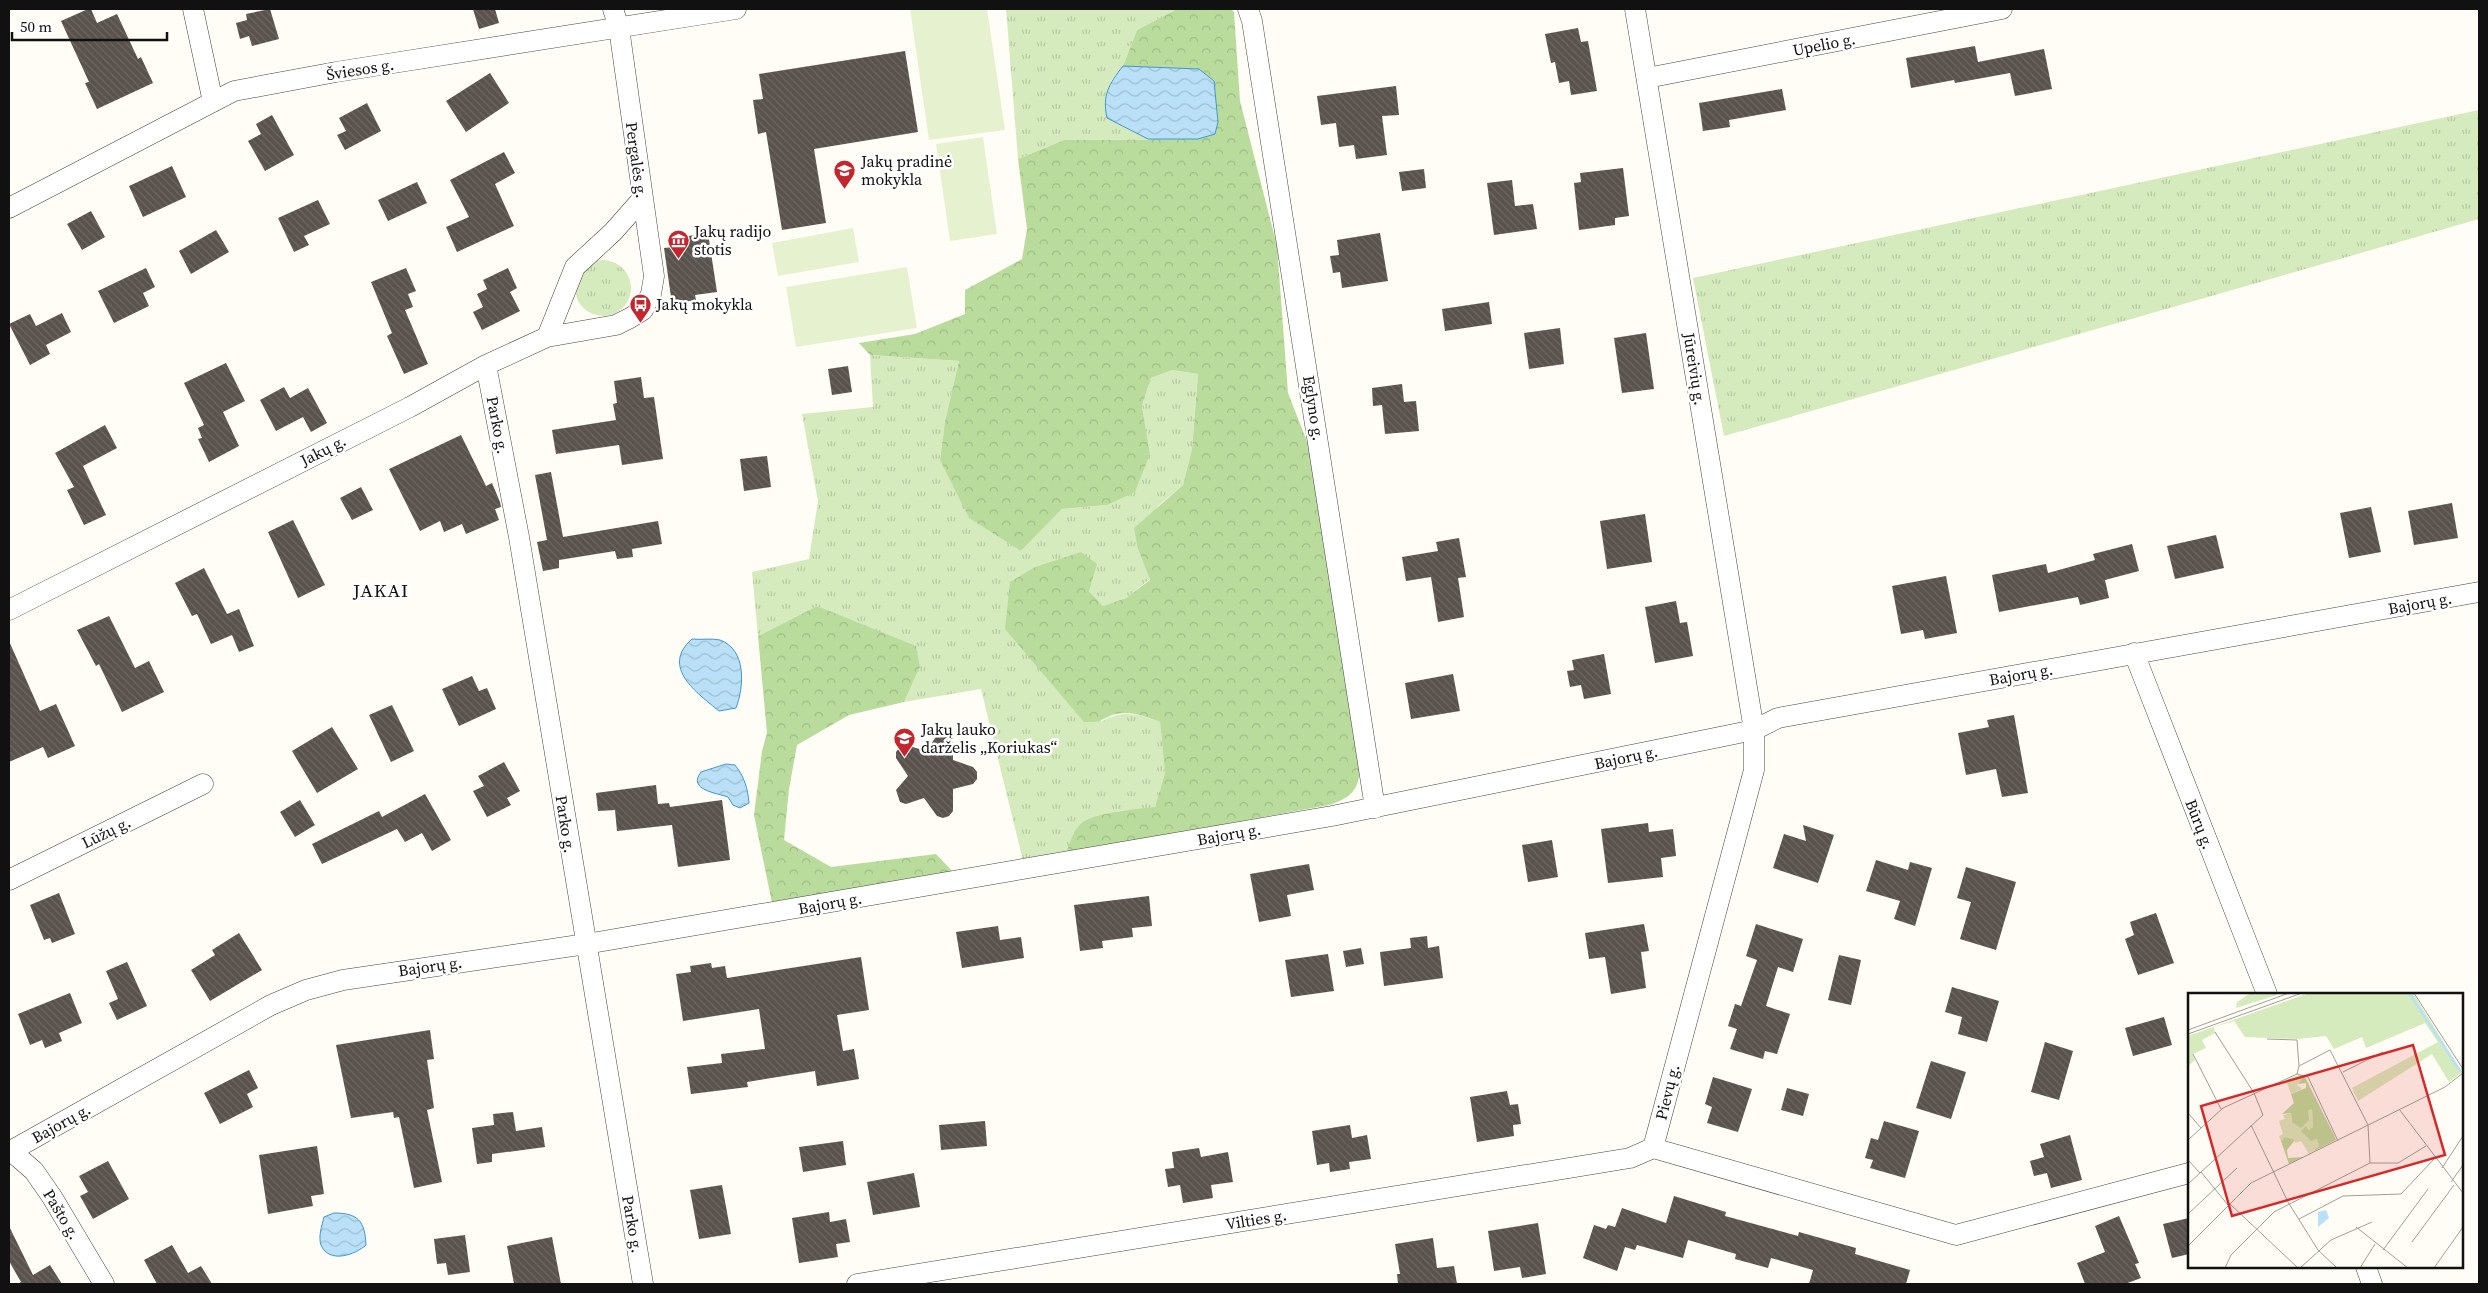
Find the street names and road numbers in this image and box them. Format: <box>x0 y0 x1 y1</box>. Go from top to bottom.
street label: Upelio g. <box>1791 27 1857 61</box>
street label: Šviesos g. <box>325 53 395 85</box>
street label: Pergalės g. <box>621 120 653 200</box>
street label: Jūreivių g. <box>1678 330 1712 407</box>
street label: Eglyno g. <box>1298 374 1330 442</box>
street label: Parko g. <box>482 394 514 456</box>
street label: Jakų g. <box>295 429 350 471</box>
street label: Bajorų g. <box>2386 587 2454 619</box>
street label: Bajorų g. <box>1987 658 2055 690</box>
street label: Bajorų g. <box>1592 740 1660 774</box>
street label: Parko g. <box>551 794 581 854</box>
street label: Būrų g. <box>2180 796 2220 852</box>
street label: Lūžų g. <box>78 811 134 853</box>
street label: Bajorų g. <box>1195 818 1263 850</box>
street label: Bajorų g. <box>796 887 864 919</box>
street label: Bajorų g. <box>397 951 463 981</box>
street label: Pievų g. <box>1649 1062 1685 1122</box>
street label: Bajorų g. <box>28 1098 94 1148</box>
street label: Pašto g. <box>38 1185 86 1243</box>
street label: Parko g. <box>617 1193 649 1255</box>
street label: Vilties g. <box>1224 1203 1288 1235</box>

